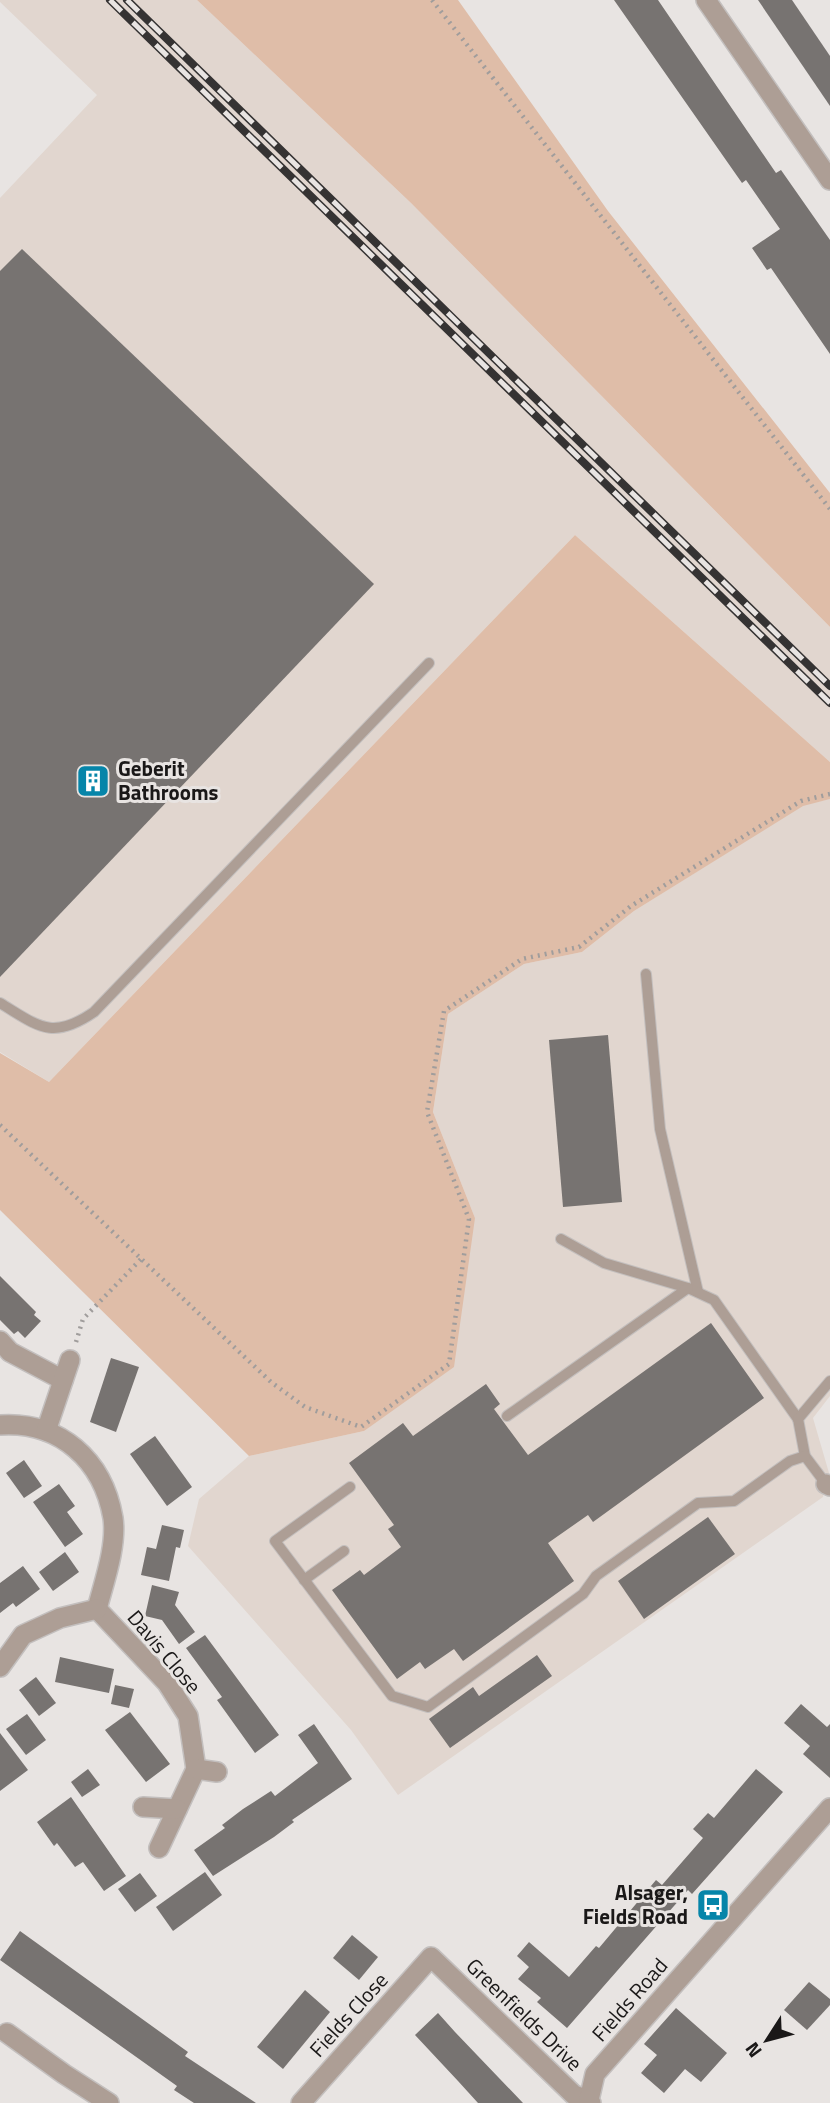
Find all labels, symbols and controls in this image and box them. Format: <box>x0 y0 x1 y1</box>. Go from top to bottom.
place label: Geberit Bathrooms <box>118 752 219 808</box>
building icon: Geberit Bathrooms <box>74 762 112 800</box>
street label: Davis Close <box>120 1602 209 1700</box>
place label: Alsager, Fields Road <box>583 1876 688 1932</box>
bus stop icon: Alsager, Fields Road <box>694 1886 732 1924</box>
street label: Greenfields Drive <box>459 1950 590 2078</box>
street label: Fields Road <box>584 1950 675 2048</box>
street label: Fields Close <box>301 1965 395 2064</box>
north arrow <box>732 2005 802 2075</box>
text: N <box>737 2036 768 2064</box>

